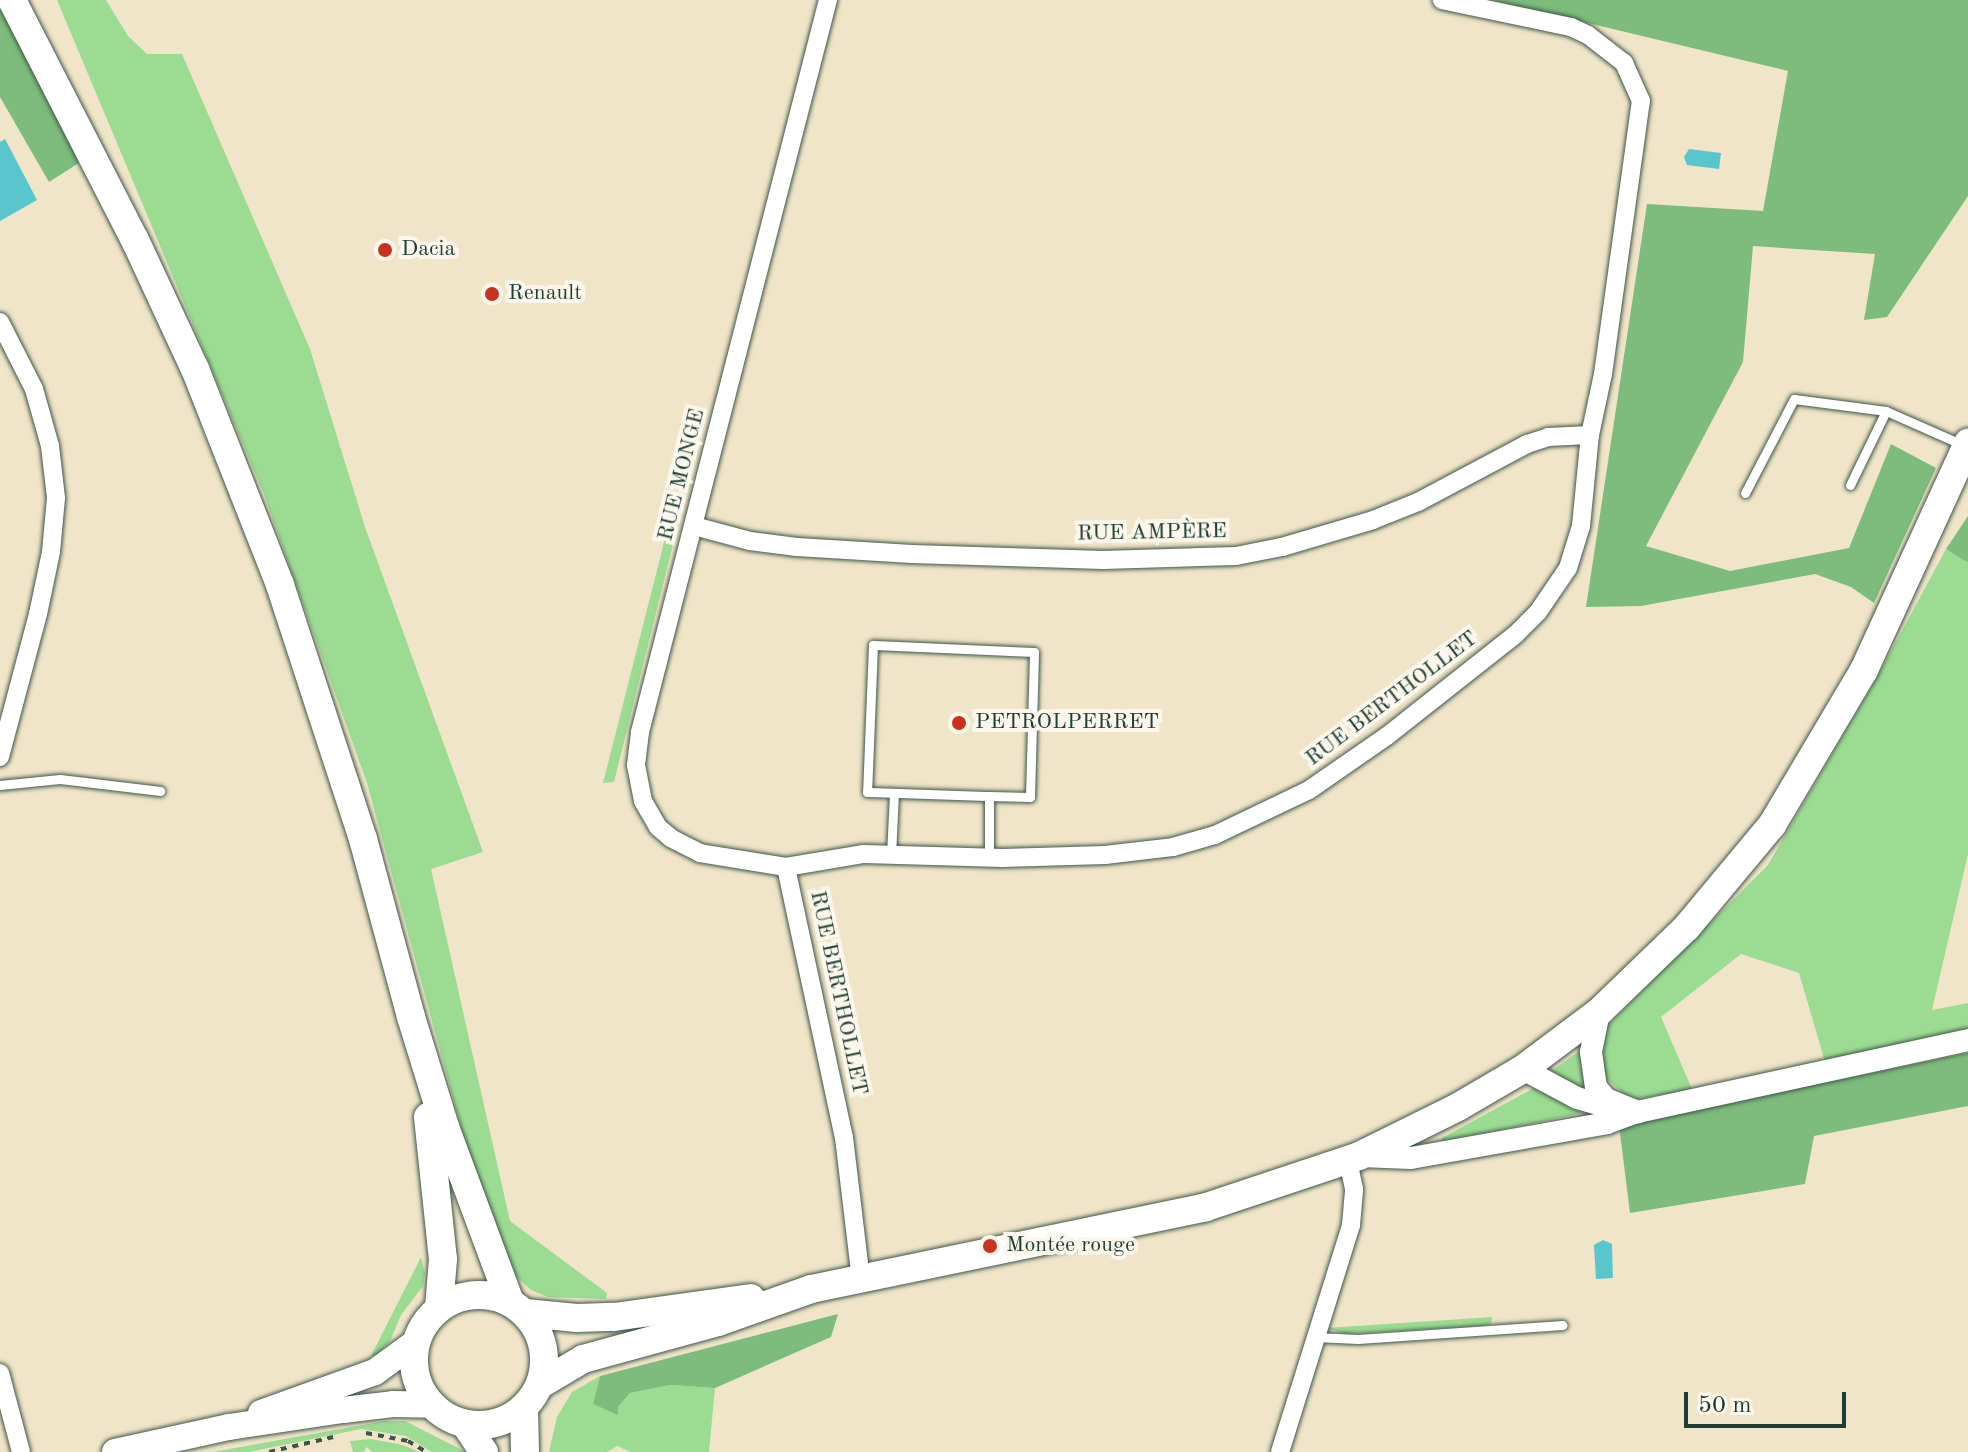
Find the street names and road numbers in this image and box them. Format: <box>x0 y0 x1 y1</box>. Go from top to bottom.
street label: RUE MONGE <box>653 406 711 544</box>
street label: RUE AMPÈRE <box>1077 518 1227 548</box>
street label: RUE BERTHOLLET <box>1301 626 1483 772</box>
street label: RUE BERTHOLLET <box>803 888 873 1098</box>

